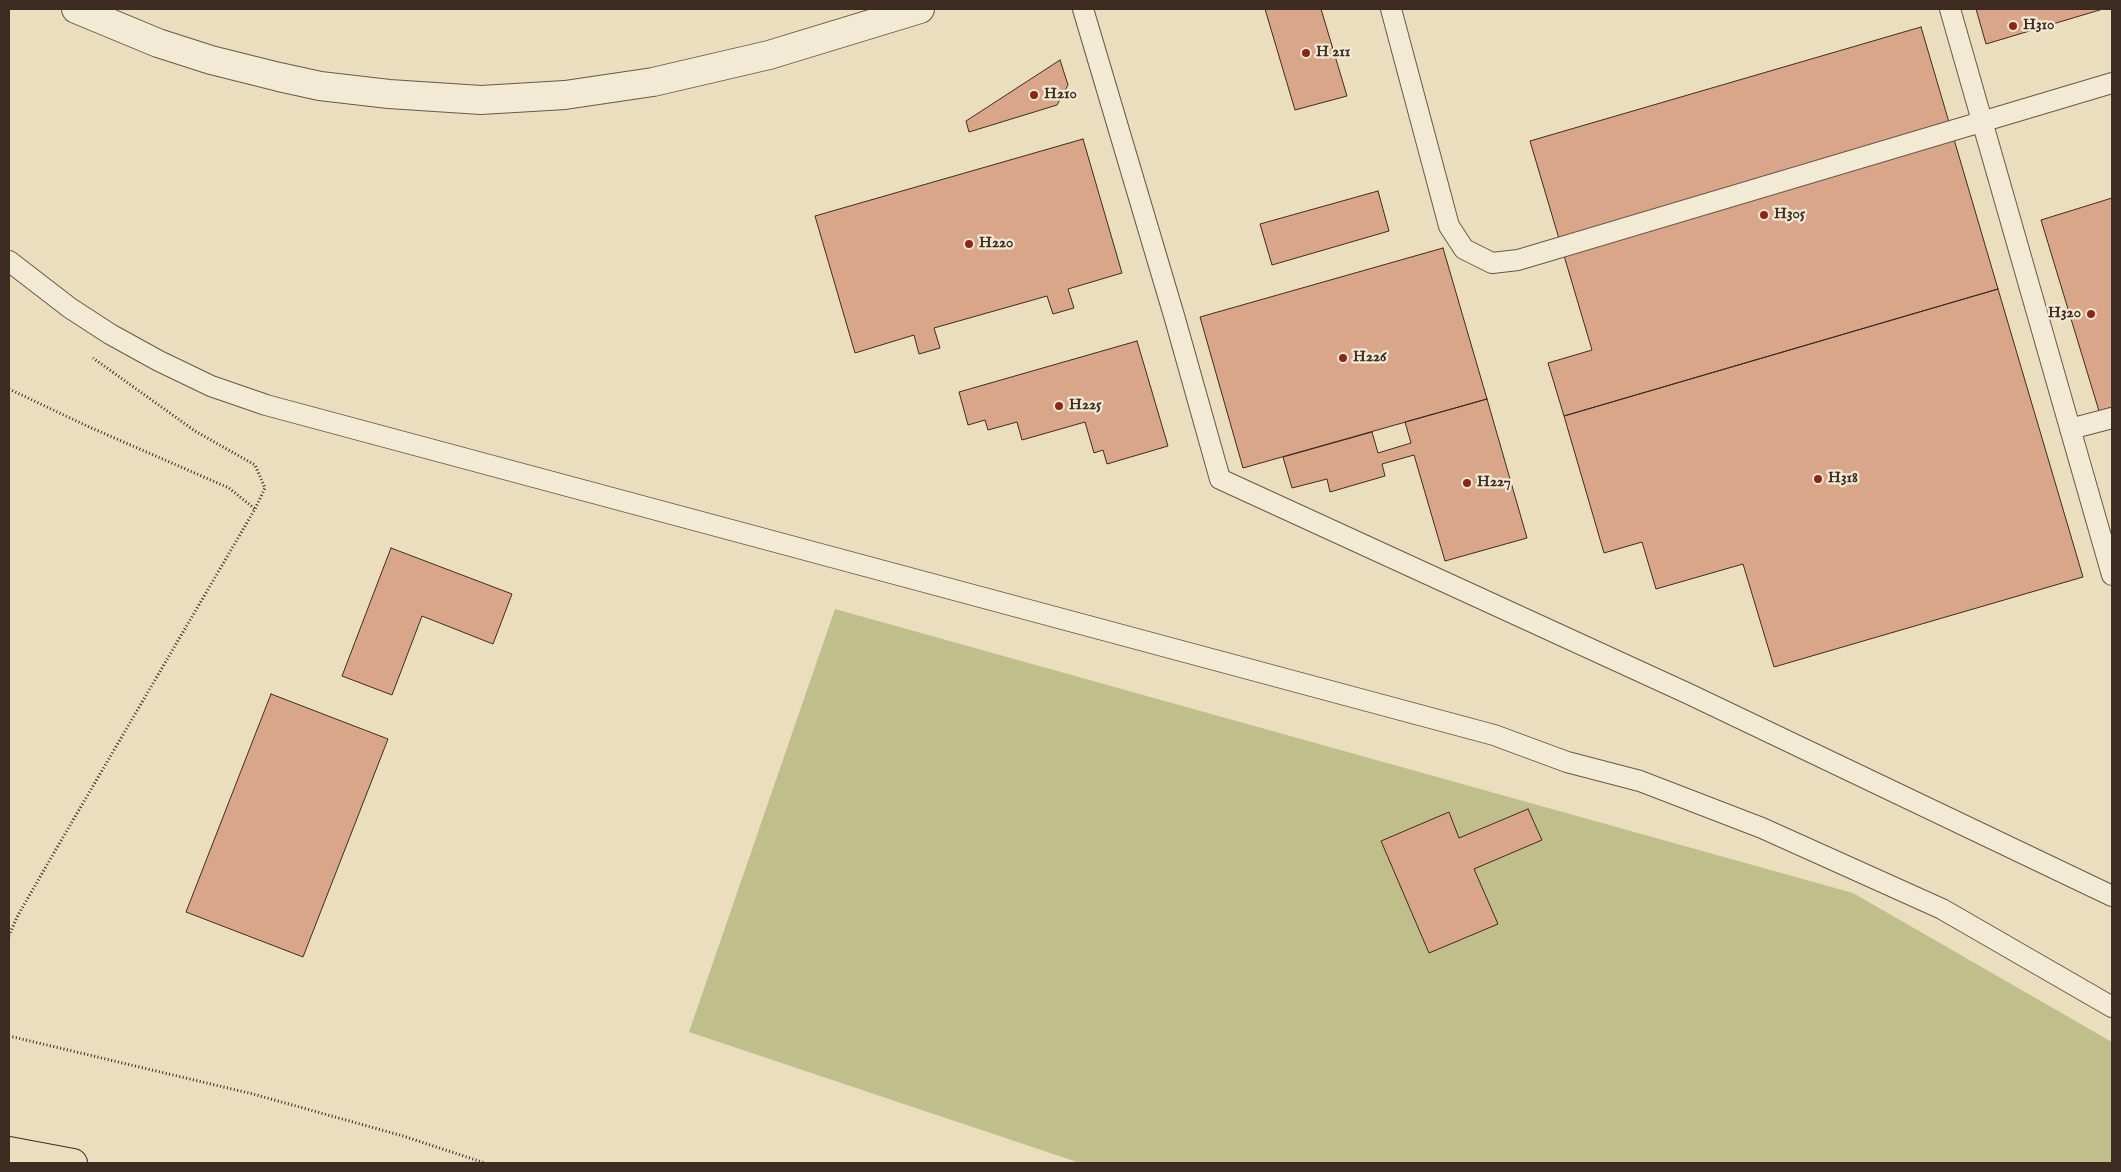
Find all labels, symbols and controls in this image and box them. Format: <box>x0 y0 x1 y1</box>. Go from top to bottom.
place label: H310 <box>2023 17 2054 35</box>
marker: H310 <box>2007 20 2019 32</box>
place label: H 211 <box>1316 44 1350 62</box>
marker: H 211 <box>1300 47 1312 59</box>
place label: H210 <box>1044 86 1077 104</box>
marker: H210 <box>1028 89 1040 101</box>
place label: H305 <box>1774 206 1805 224</box>
marker: H305 <box>1758 209 1770 221</box>
place label: H220 <box>979 235 1013 253</box>
marker: H220 <box>963 238 975 250</box>
place label: H320 <box>2048 305 2081 323</box>
marker: H320 <box>2085 308 2097 320</box>
place label: H226 <box>1353 349 1386 367</box>
marker: H226 <box>1337 352 1349 364</box>
place label: H225 <box>1069 397 1101 415</box>
marker: H225 <box>1053 400 1065 412</box>
place label: H318 <box>1828 470 1858 488</box>
marker: H318 <box>1812 473 1824 485</box>
place label: H227 <box>1477 474 1511 492</box>
marker: H227 <box>1461 477 1473 489</box>

